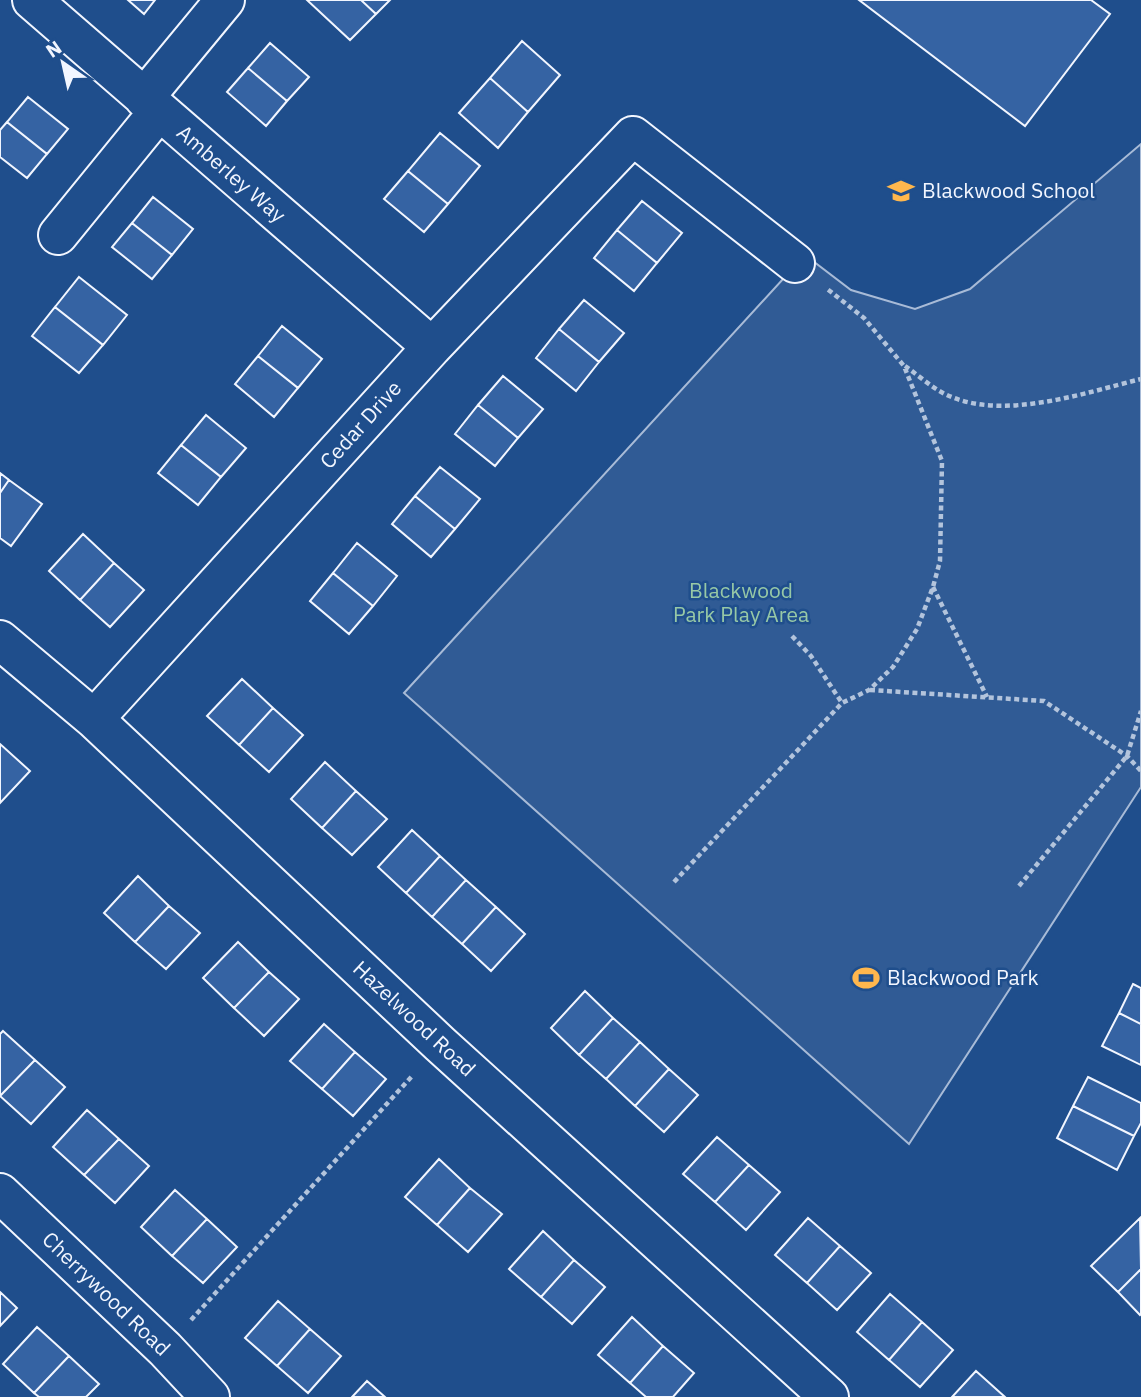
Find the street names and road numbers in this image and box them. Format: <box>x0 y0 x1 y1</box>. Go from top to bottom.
street label: Amberley Way <box>171 118 293 229</box>
street label: Cedar Drive <box>313 374 407 474</box>
street label: Hazelwood Road <box>347 954 482 1082</box>
street label: Cherrywood Road <box>37 1225 177 1362</box>

